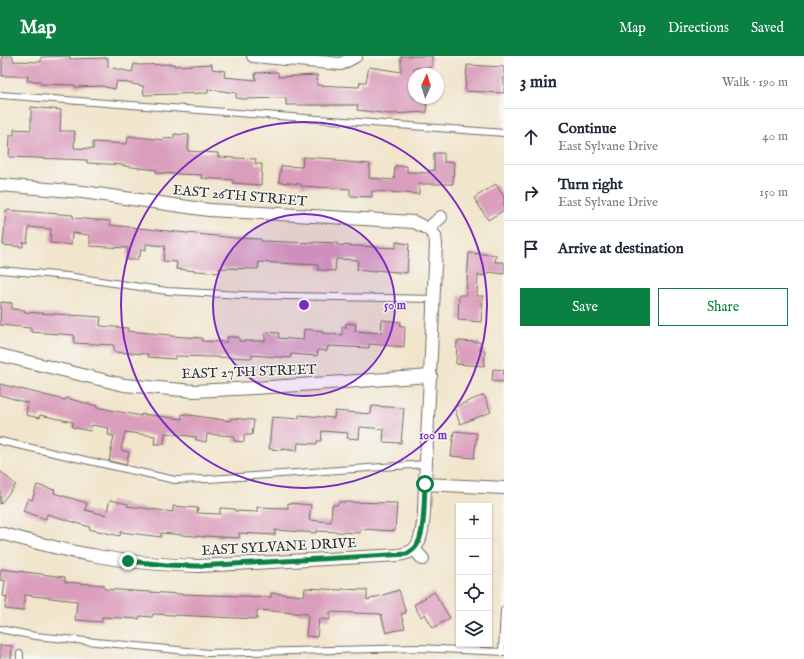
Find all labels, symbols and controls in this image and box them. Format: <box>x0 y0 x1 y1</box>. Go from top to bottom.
text: Map <box>20 16 56 40</box>
text: Map <box>619 19 646 37</box>
text: Directions <box>668 19 729 37</box>
text: Saved <box>751 19 784 37</box>
north arrow <box>408 68 444 104</box>
text: 3 min <box>520 72 557 93</box>
text: Walk · 190 m <box>722 74 788 91</box>
text: Continue <box>558 119 616 138</box>
icon: ahead <box>520 126 542 148</box>
text: 40 m <box>762 128 788 145</box>
text: East Sylvane Drive <box>558 138 658 155</box>
text: Turn right <box>558 175 623 194</box>
street label: EAST 26TH STREET <box>172 181 309 211</box>
icon: right <box>520 182 542 204</box>
text: 150 m <box>759 184 788 201</box>
text: East Sylvane Drive <box>558 194 658 211</box>
icon: arrive <box>520 238 542 260</box>
text: Arrive at destination <box>558 239 684 258</box>
button: Save <box>520 288 650 326</box>
button: Share <box>658 288 788 326</box>
centre of rings <box>297 298 311 312</box>
text: 50 m <box>384 298 407 313</box>
street label: EAST 27TH STREET <box>181 361 318 383</box>
text: 100 m <box>419 428 448 443</box>
route start <box>416 475 434 493</box>
map controls <box>456 503 492 647</box>
button: + <box>456 503 492 539</box>
street label: EAST SYLVANE DRIVE <box>201 534 357 560</box>
button: − <box>456 539 492 575</box>
route end <box>119 552 137 570</box>
button: locate <box>456 575 492 611</box>
button: layers <box>456 611 492 647</box>

